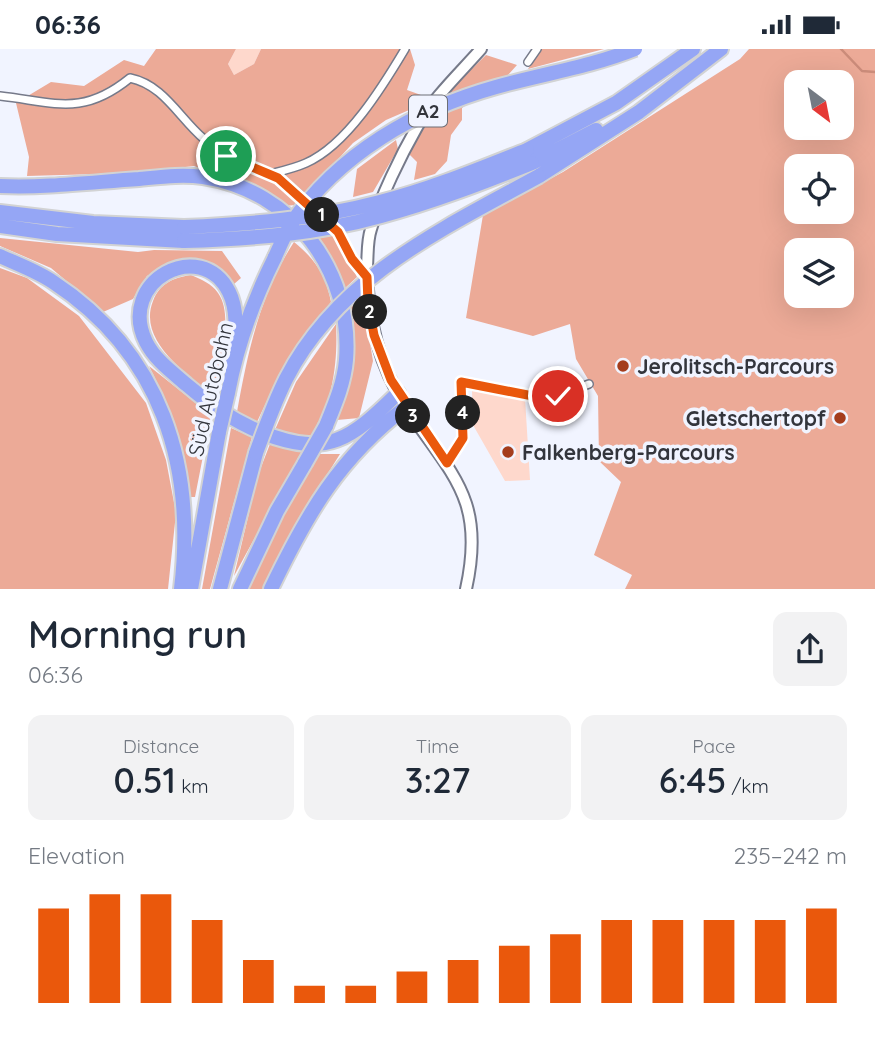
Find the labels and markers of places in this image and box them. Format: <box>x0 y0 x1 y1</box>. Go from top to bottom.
pin <box>196 126 256 186</box>
pin: 1 <box>304 197 340 233</box>
pin: 2 <box>352 295 388 329</box>
place label: Jerolitsch-Parcours <box>637 353 834 379</box>
marker: Jerolitsch-Parcours <box>615 358 631 374</box>
pin <box>528 366 588 426</box>
pin: 4 <box>446 395 480 431</box>
pin: 3 <box>396 399 430 433</box>
place label: Gletschertopf <box>686 405 827 431</box>
marker: Gletschertopf <box>832 410 848 426</box>
place label: Falkenberg-Parcours <box>522 439 735 465</box>
marker: Falkenberg-Parcours <box>500 444 516 460</box>

